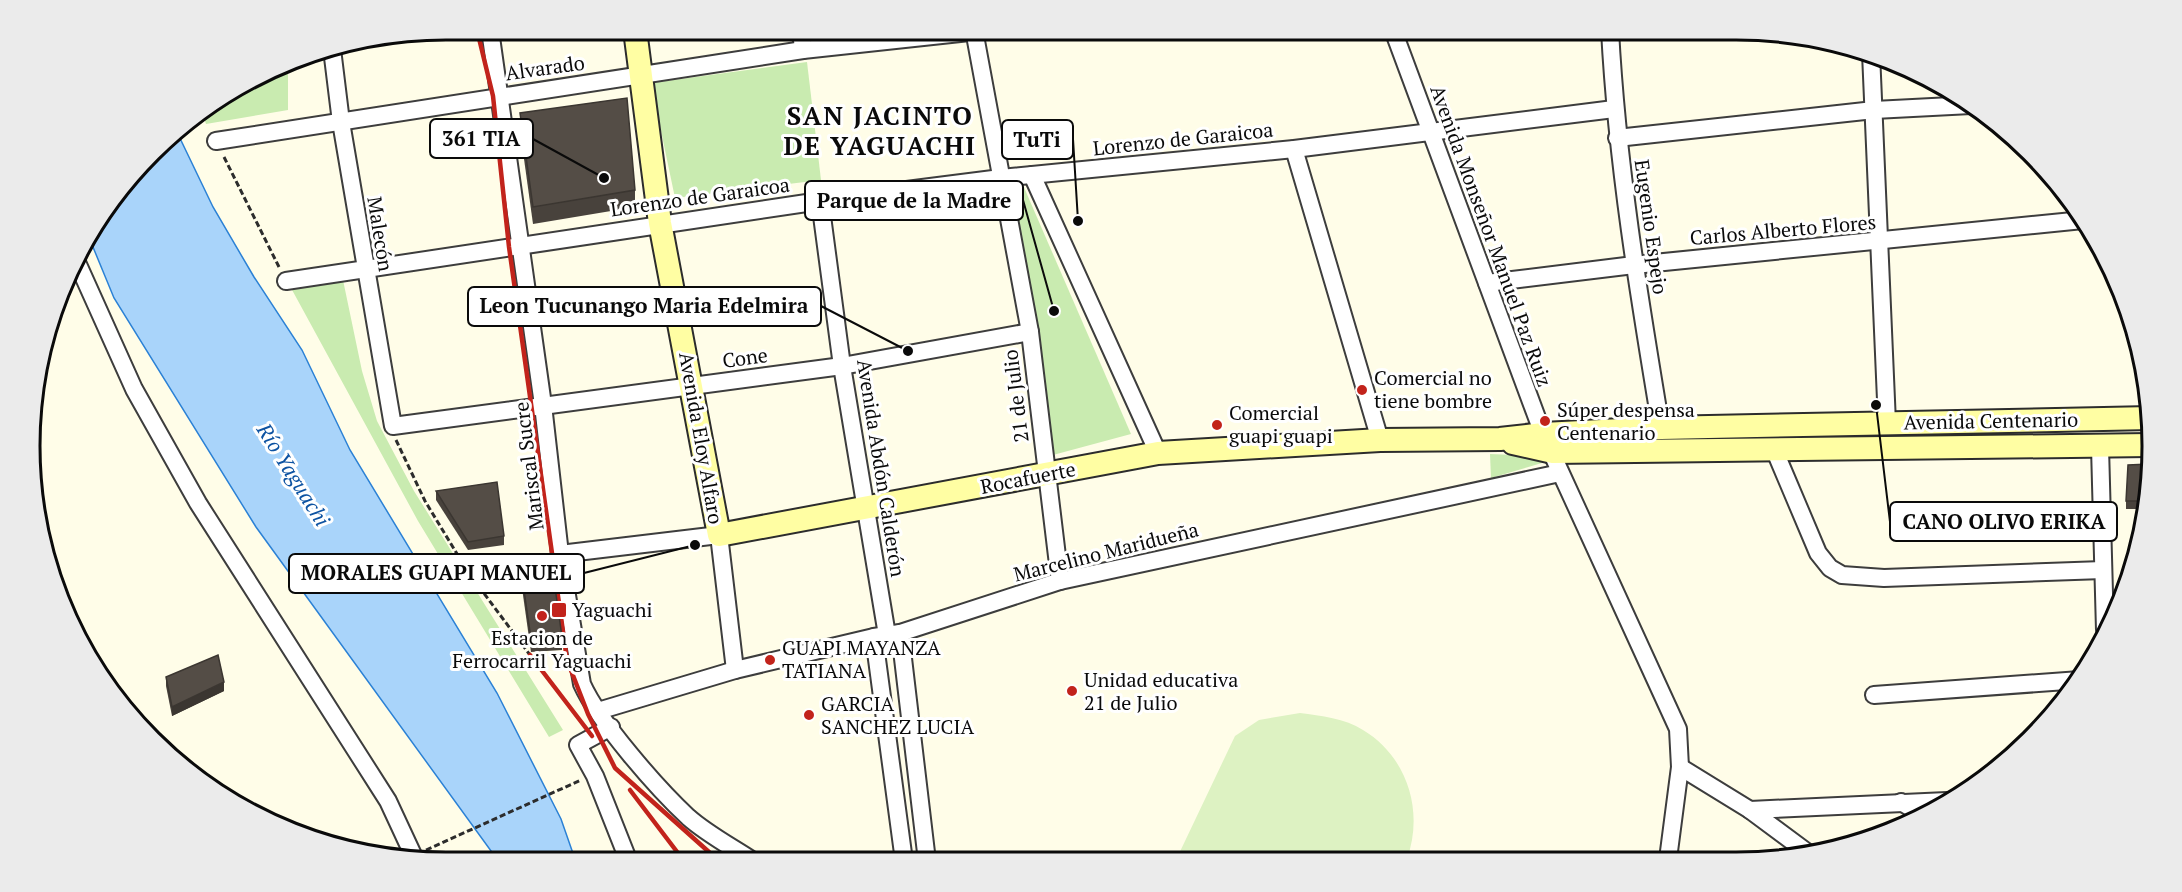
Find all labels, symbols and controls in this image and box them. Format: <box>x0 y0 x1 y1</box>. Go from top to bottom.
street label: Alvarado <box>504 49 586 86</box>
street label: Avenida Monseñor Manuel Paz Ruiz <box>1424 81 1559 390</box>
district label: SAN JACINTO DE YAGUACHI <box>784 98 976 162</box>
street label: Lorenzo de Garaicoa <box>1092 116 1274 161</box>
callout: 361 TIA <box>430 119 533 158</box>
callout: TuTi <box>1002 120 1073 159</box>
text: 361 TIA <box>442 124 521 152</box>
text: TuTi <box>1013 125 1061 153</box>
street label: Eugenio Espejo <box>1629 158 1674 296</box>
street label: Lorenzo de Garaicoa <box>608 171 791 222</box>
callout: Parque de la Madre <box>805 181 1023 220</box>
text: Parque de la Madre <box>817 186 1011 214</box>
street label: Malecón <box>361 195 400 273</box>
street label: Carlos Alberto Flores <box>1689 208 1877 251</box>
callout: Leon Tucunango Maria Edelmira <box>468 287 821 326</box>
text: Leon Tucunango Maria Edelmira <box>480 291 809 319</box>
street label: Cone <box>721 341 769 374</box>
street label: 21 de Julio <box>996 348 1035 444</box>
street label: Avenida Eloy Alfaro <box>673 350 730 526</box>
street label: Avenida Abdón Calderón <box>851 357 912 579</box>
place label: Comercial no tiene bombre <box>1374 364 1492 414</box>
marker: Comercial no tiene bombre <box>1355 383 1369 397</box>
place label: Súper despensa Centenario <box>1557 396 1695 446</box>
place label: Comercial guapi guapi <box>1229 399 1333 449</box>
street label: Mariscal Sucre <box>507 400 550 532</box>
street label: Avenida Centenario <box>1903 405 2079 436</box>
marker: Súper despensa Centenario <box>1538 414 1552 428</box>
water label: Río Yaguachi <box>250 417 337 532</box>
marker: Comercial guapi guapi <box>1210 418 1224 432</box>
street label: Rocafuerte <box>978 455 1078 500</box>
callout: CANO OLIVO ERIKA <box>1890 502 2117 541</box>
text: CANO OLIVO ERIKA <box>1903 507 2106 535</box>
street label: Marcelino Maridueña <box>1011 515 1201 588</box>
callout: MORALES GUAPI MANUEL <box>289 554 584 593</box>
text: MORALES GUAPI MANUEL <box>301 558 571 586</box>
place label: Yaguachi <box>572 596 653 623</box>
marker: Yaguachi <box>550 601 568 619</box>
marker: Estacion de Ferrocarril Yaguachi <box>535 609 549 623</box>
place label: Estacion de Ferrocarril Yaguachi <box>452 624 632 674</box>
place label: GUAPI MAYANZA TATIANA <box>782 634 941 684</box>
marker: GUAPI MAYANZA TATIANA <box>763 653 777 667</box>
place label: Unidad educativa 21 de Julio <box>1084 666 1238 716</box>
marker: Unidad educativa 21 de Julio <box>1065 684 1079 698</box>
place label: GARCIA SANCHEZ LUCIA <box>821 690 974 740</box>
marker: GARCIA SANCHEZ LUCIA <box>802 708 816 722</box>

